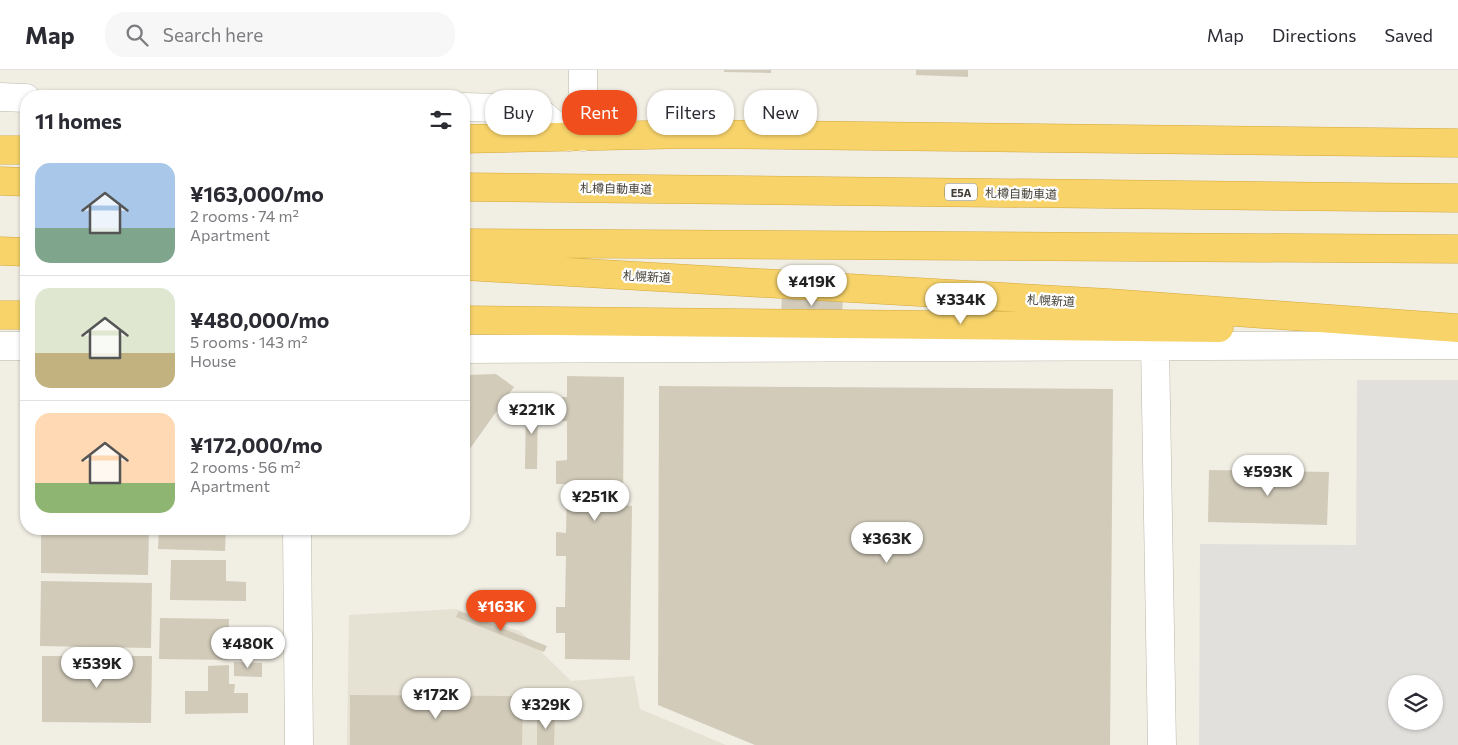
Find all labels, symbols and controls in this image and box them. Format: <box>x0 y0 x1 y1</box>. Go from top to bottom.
search box <box>105 12 455 57</box>
text: Map <box>25 20 75 49</box>
icon: search <box>123 21 151 49</box>
text: Search here <box>163 23 263 46</box>
text: Map <box>1207 24 1244 46</box>
text: Directions <box>1272 24 1356 46</box>
text: Saved <box>1384 24 1433 46</box>
chip: Buy <box>485 90 552 135</box>
chip: Rent <box>562 90 637 135</box>
chip: Filters <box>647 90 734 135</box>
chip: New <box>744 90 817 135</box>
icon: filters <box>427 106 455 134</box>
text: 11 homes <box>35 108 122 133</box>
street label: 札樽自動車道 <box>580 180 652 196</box>
text: ¥163,000/mo <box>190 181 324 206</box>
icon: home <box>75 183 135 243</box>
road number: E5A <box>945 184 977 200</box>
street label: 札樽自動車道 <box>985 185 1057 201</box>
text: 2 rooms · 74 m² <box>190 206 299 225</box>
text: Apartment <box>190 225 270 244</box>
pin: ¥419K <box>777 264 847 307</box>
street label: 札幌新道 <box>623 268 671 284</box>
text: ¥419K <box>788 271 836 290</box>
pin: ¥334K <box>926 282 996 325</box>
text: ¥334K <box>936 289 986 308</box>
street label: 札幌新道 <box>1027 292 1075 308</box>
text: ¥480,000/mo <box>190 307 329 332</box>
icon: home <box>75 308 135 368</box>
text: 5 rooms · 143 m² <box>190 332 308 351</box>
text: House <box>190 351 236 370</box>
pin: ¥221K <box>497 392 567 435</box>
text: ¥221K <box>509 399 555 418</box>
text: ¥172,000/mo <box>190 432 323 457</box>
icon: home <box>75 433 135 493</box>
pin: ¥593K <box>1233 454 1303 497</box>
text: 2 rooms · 56 m² <box>190 457 301 476</box>
text: ¥593K <box>1243 461 1293 480</box>
text: Apartment <box>190 476 270 495</box>
pin: ¥251K <box>560 480 630 522</box>
text: ¥251K <box>571 486 619 505</box>
pin: ¥363K <box>852 522 922 564</box>
text: ¥363K <box>862 528 912 547</box>
pin: ¥163K <box>466 590 536 632</box>
text: ¥163K <box>477 596 525 615</box>
pin: ¥480K <box>213 626 283 669</box>
text: ¥480K <box>222 633 274 652</box>
pin: ¥539K <box>62 646 132 689</box>
text: ¥539K <box>72 653 122 672</box>
map controls <box>1388 675 1443 730</box>
button: layers <box>1388 675 1443 730</box>
pin: ¥172K <box>401 678 471 720</box>
text: ¥172K <box>413 684 459 703</box>
pin: ¥329K <box>511 688 581 730</box>
text: ¥329K <box>521 694 571 713</box>

